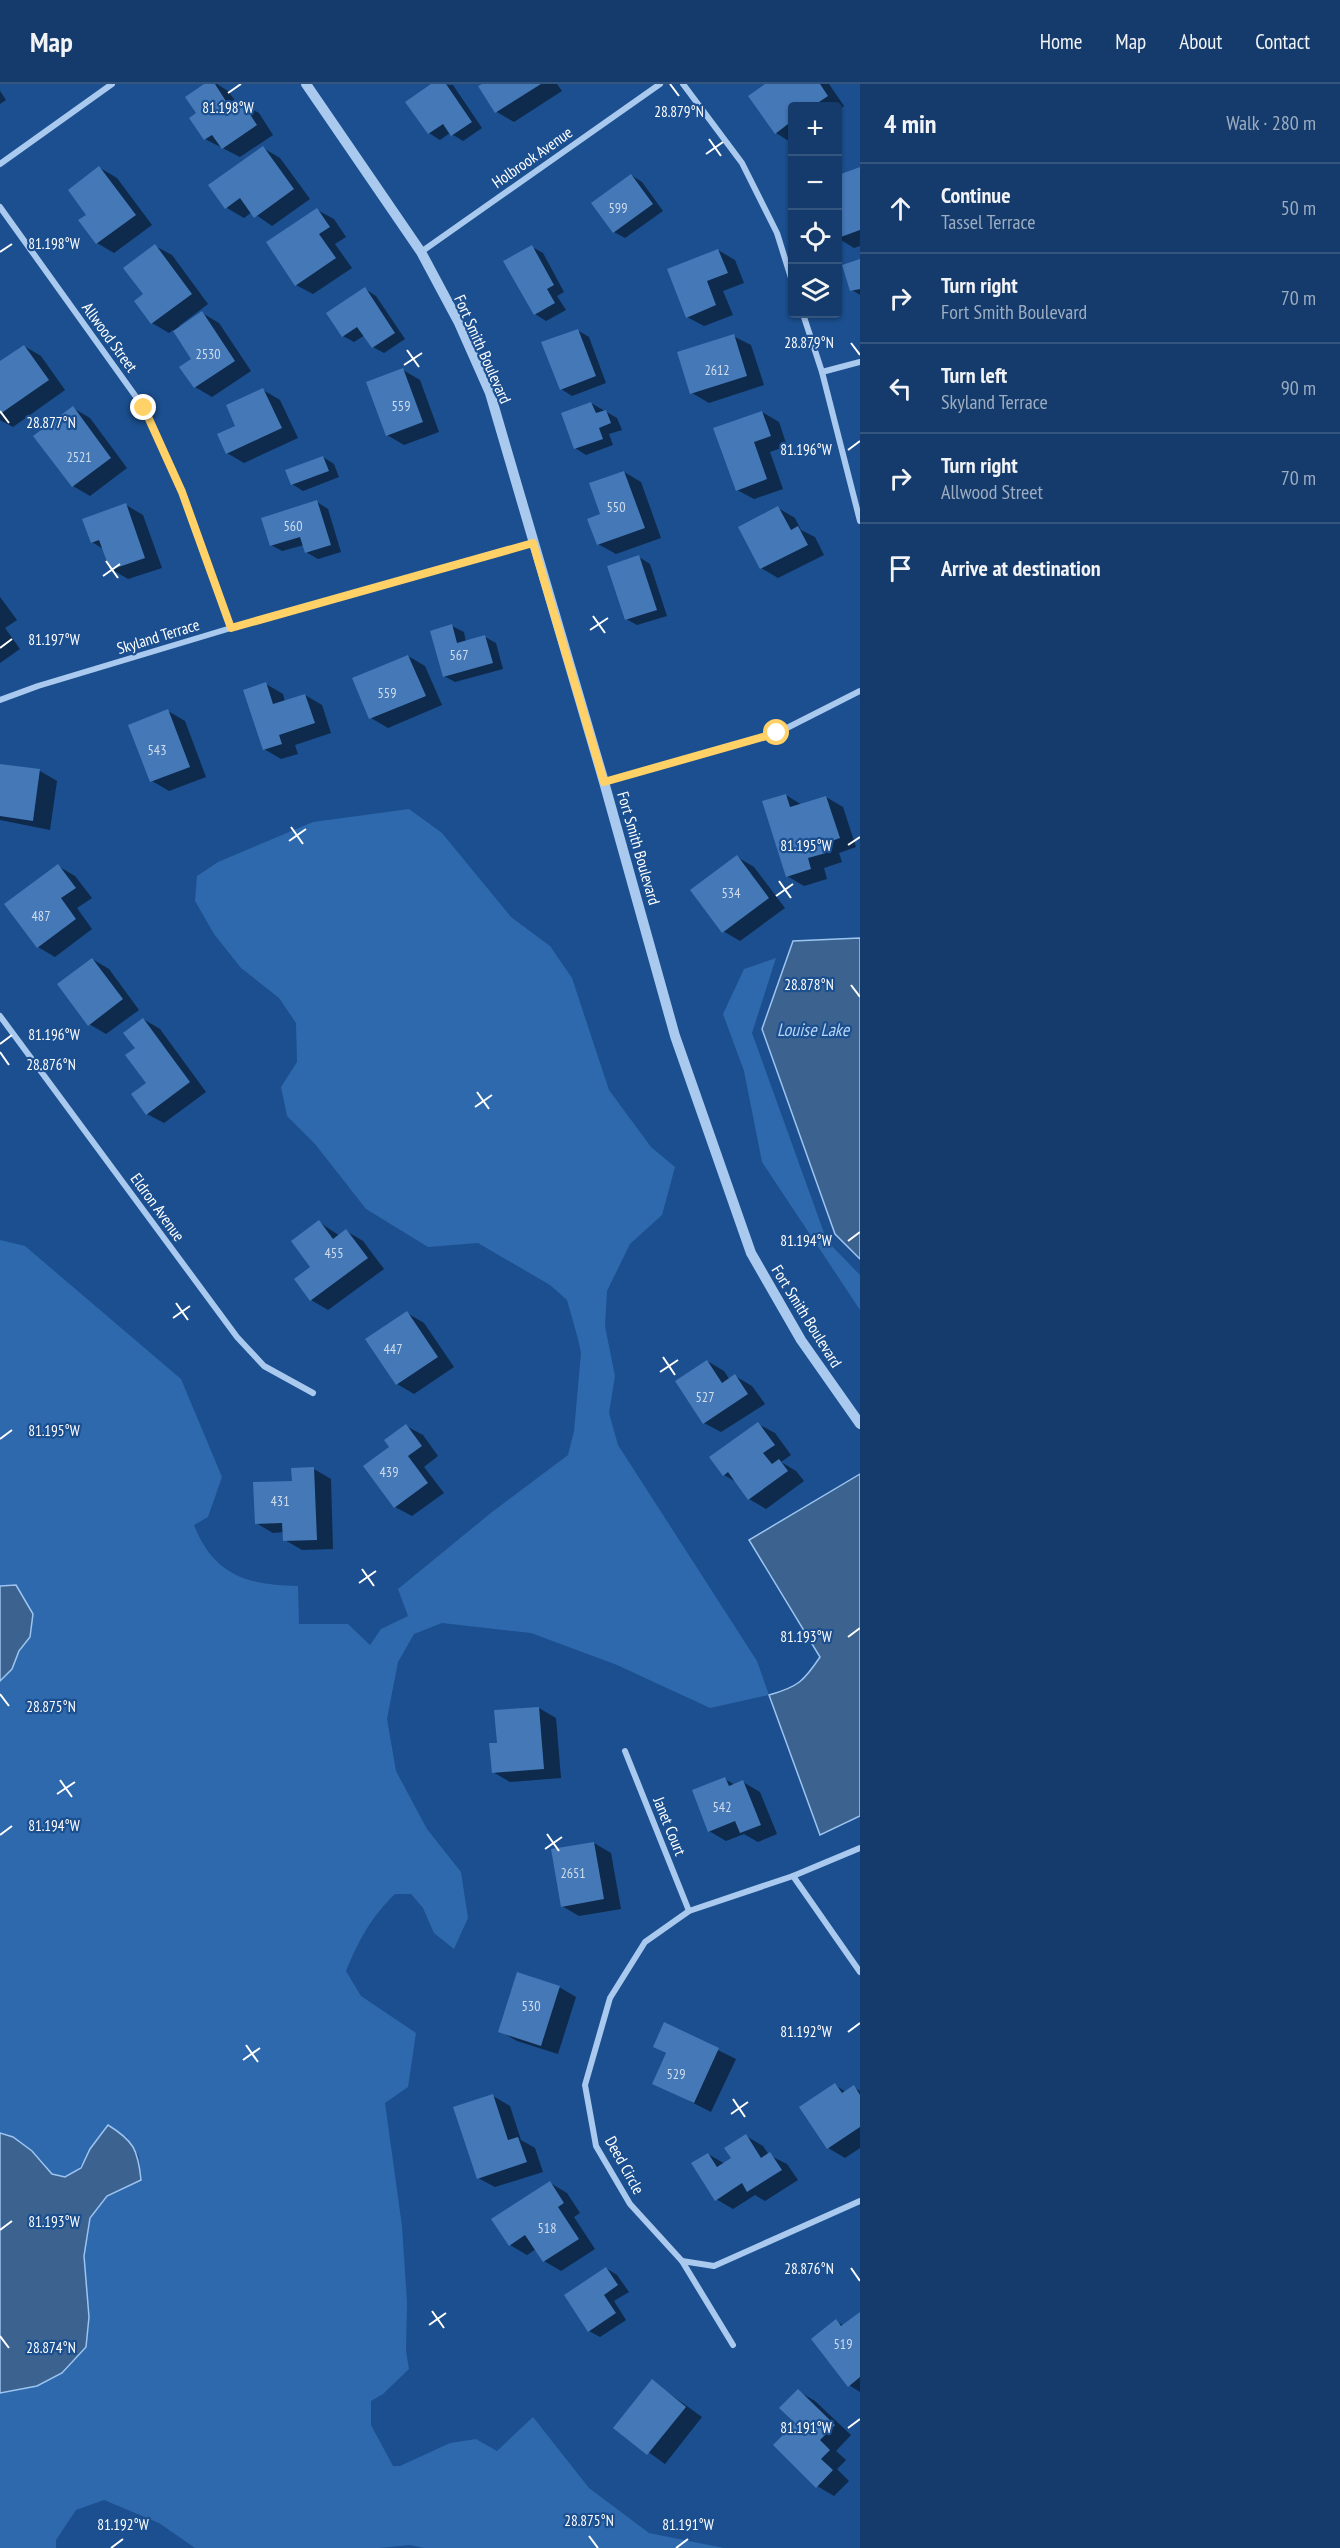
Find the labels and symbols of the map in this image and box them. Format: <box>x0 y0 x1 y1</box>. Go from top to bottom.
text: 81.198°W <box>202 98 254 117</box>
text: 28.879°N <box>654 102 704 121</box>
street label: Holbrook Avenue <box>488 122 576 192</box>
house number: 599 <box>609 199 627 217</box>
text: 81.198°W <box>28 234 80 253</box>
street label: Fort Smith Boulevard <box>450 291 516 407</box>
street label: Allwood Street <box>78 298 142 376</box>
text: 28.879°N <box>784 333 834 352</box>
house number: 2530 <box>195 345 221 363</box>
house number: 2612 <box>704 361 730 379</box>
route end <box>130 394 156 420</box>
house number: 559 <box>392 397 410 415</box>
text: 28.877°N <box>26 413 76 432</box>
text: 81.196°W <box>780 440 832 459</box>
house number: 2521 <box>66 448 92 466</box>
house number: 550 <box>607 498 625 516</box>
house number: 560 <box>284 517 302 535</box>
street label: Skyland Terrace <box>114 614 202 658</box>
text: 81.197°W <box>28 630 80 649</box>
house number: 567 <box>450 646 468 664</box>
house number: 559 <box>378 684 396 702</box>
route start <box>763 719 789 745</box>
house number: 543 <box>148 741 166 759</box>
street label: Fort Smith Boulevard <box>613 789 665 907</box>
text: 81.195°W <box>780 836 832 855</box>
house number: 534 <box>722 884 741 902</box>
house number: 487 <box>32 907 50 925</box>
text: 28.878°N <box>784 975 834 994</box>
water label: Louise Lake <box>777 1018 851 1041</box>
text: 81.196°W <box>28 1025 80 1044</box>
text: 28.876°N <box>26 1055 76 1074</box>
street label: Eldron Avenue <box>127 1169 189 1245</box>
text: 81.194°W <box>780 1231 832 1250</box>
house number: 455 <box>325 1244 343 1262</box>
street label: Fort Smith Boulevard <box>768 1261 847 1371</box>
house number: 447 <box>384 1340 402 1358</box>
house number: 527 <box>696 1388 714 1406</box>
text: 81.195°W <box>28 1421 80 1440</box>
house number: 439 <box>380 1463 398 1481</box>
house number: 431 <box>271 1492 289 1510</box>
text: 81.193°W <box>780 1627 832 1646</box>
text: 28.875°N <box>26 1697 76 1716</box>
street label: Janet Court <box>649 1793 691 1859</box>
house number: 542 <box>713 1798 731 1816</box>
text: 81.194°W <box>28 1816 80 1835</box>
house number: 2651 <box>560 1864 586 1882</box>
house number: 530 <box>522 1997 540 2015</box>
text: 81.192°W <box>780 2022 832 2041</box>
house number: 529 <box>667 2065 685 2083</box>
street label: Deed Circle <box>601 2133 649 2197</box>
text: 81.193°W <box>28 2212 80 2231</box>
house number: 518 <box>538 2219 556 2237</box>
text: 28.876°N <box>784 2259 834 2278</box>
house number: 519 <box>834 2335 852 2353</box>
text: 28.874°N <box>26 2338 76 2357</box>
text: 81.191°W <box>780 2418 832 2437</box>
text: 28.875°N <box>564 2511 614 2530</box>
text: 81.192°W <box>97 2515 149 2534</box>
text: 81.191°W <box>662 2515 714 2534</box>

